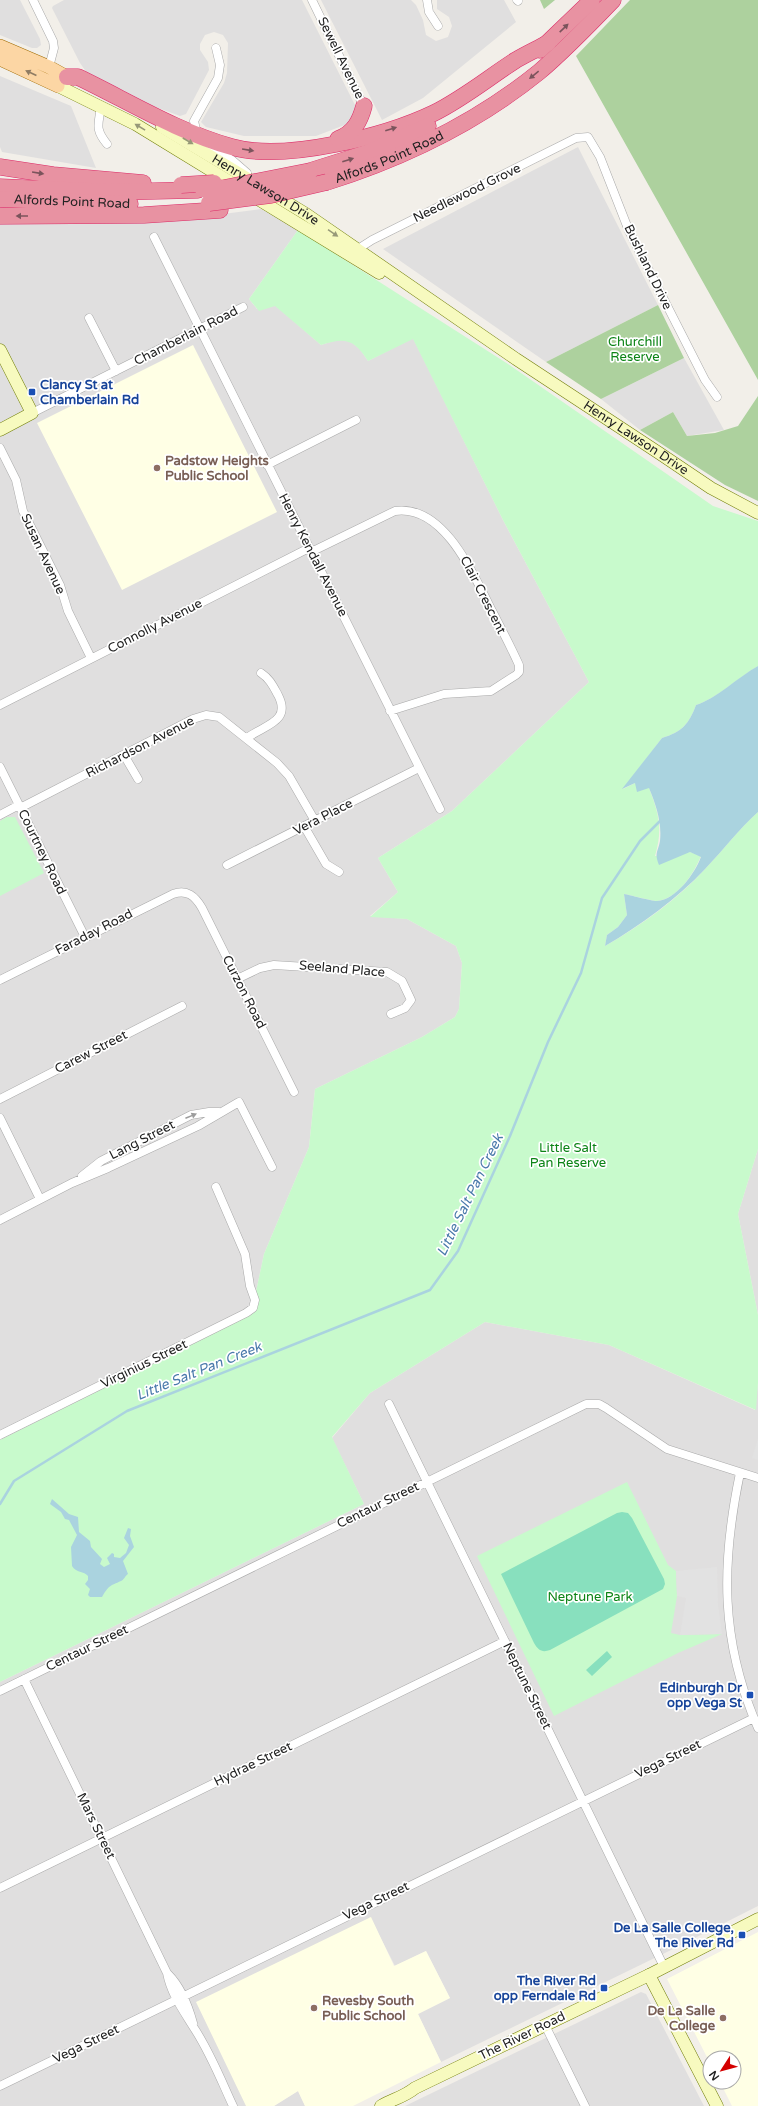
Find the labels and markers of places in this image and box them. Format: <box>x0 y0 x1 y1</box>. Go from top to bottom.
place label: Clancy St at Chamberlain Rd <box>40 377 139 408</box>
marker: Clancy St at Chamberlain Rd <box>27 387 37 397</box>
place label: Padstow Heights Public School <box>165 453 269 484</box>
marker: Padstow Heights Public School <box>152 463 162 473</box>
place label: Edinburgh Dr opp Vega St <box>660 1680 743 1711</box>
marker: Edinburgh Dr opp Vega St <box>745 1690 755 1700</box>
place label: De La Salle College, The River Rd <box>614 1920 734 1951</box>
marker: De La Salle College, The River Rd <box>737 1930 747 1940</box>
place label: The River Rd opp Ferndale Rd <box>494 1973 596 2004</box>
marker: The River Rd opp Ferndale Rd <box>599 1983 609 1993</box>
place label: Revesby South Public School <box>322 1993 414 2024</box>
marker: Revesby South Public School <box>309 2003 319 2013</box>
place label: De La Salle College <box>647 2003 716 2034</box>
marker: De La Salle College <box>718 2013 728 2023</box>

